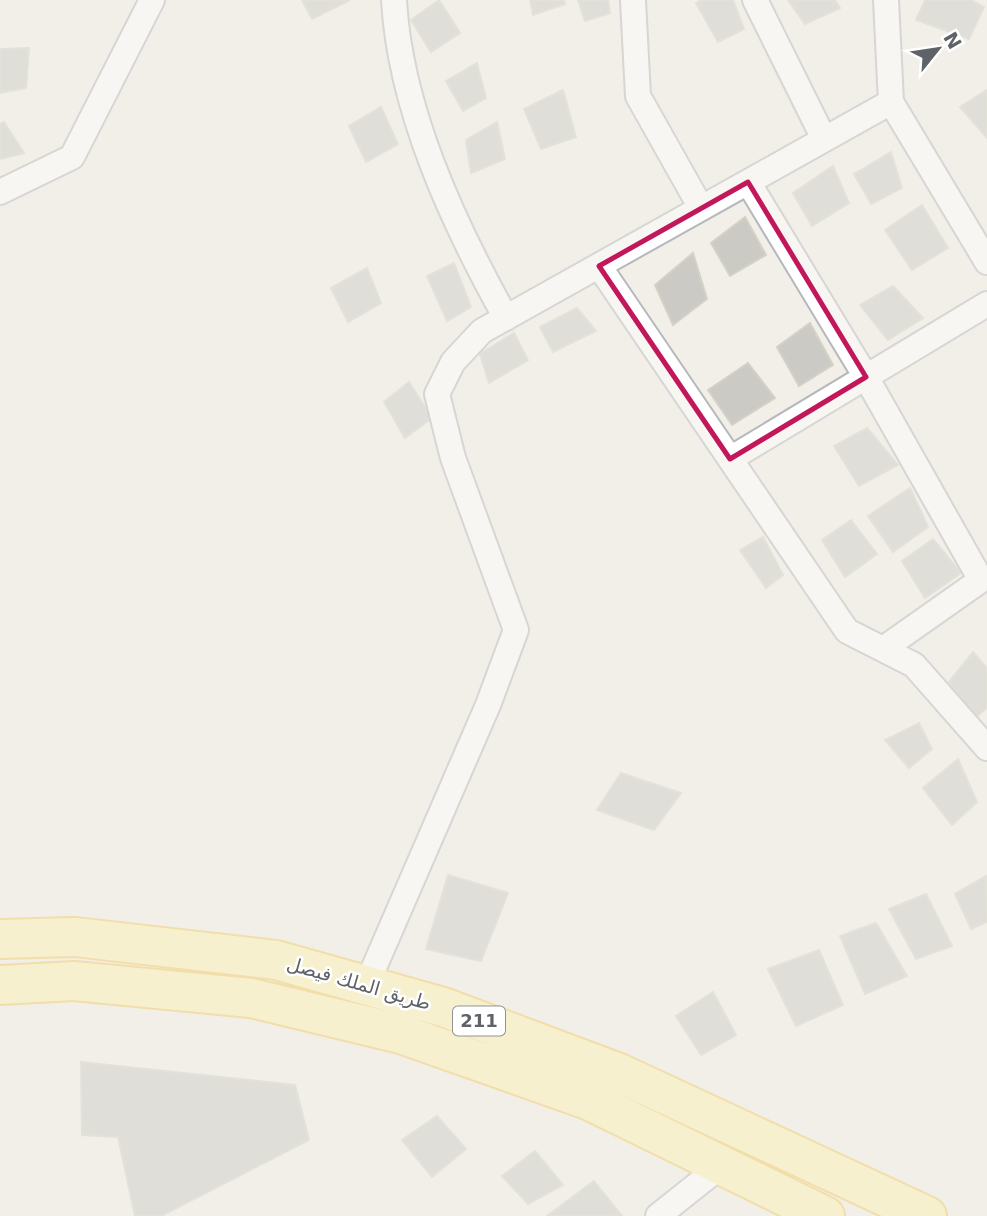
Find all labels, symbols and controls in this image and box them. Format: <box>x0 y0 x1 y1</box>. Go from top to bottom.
north arrow <box>903 14 973 84</box>
text: N <box>939 28 966 53</box>
street label: طريق الملك فيصل <box>284 952 434 1015</box>
road number: 211 <box>453 1006 505 1036</box>

